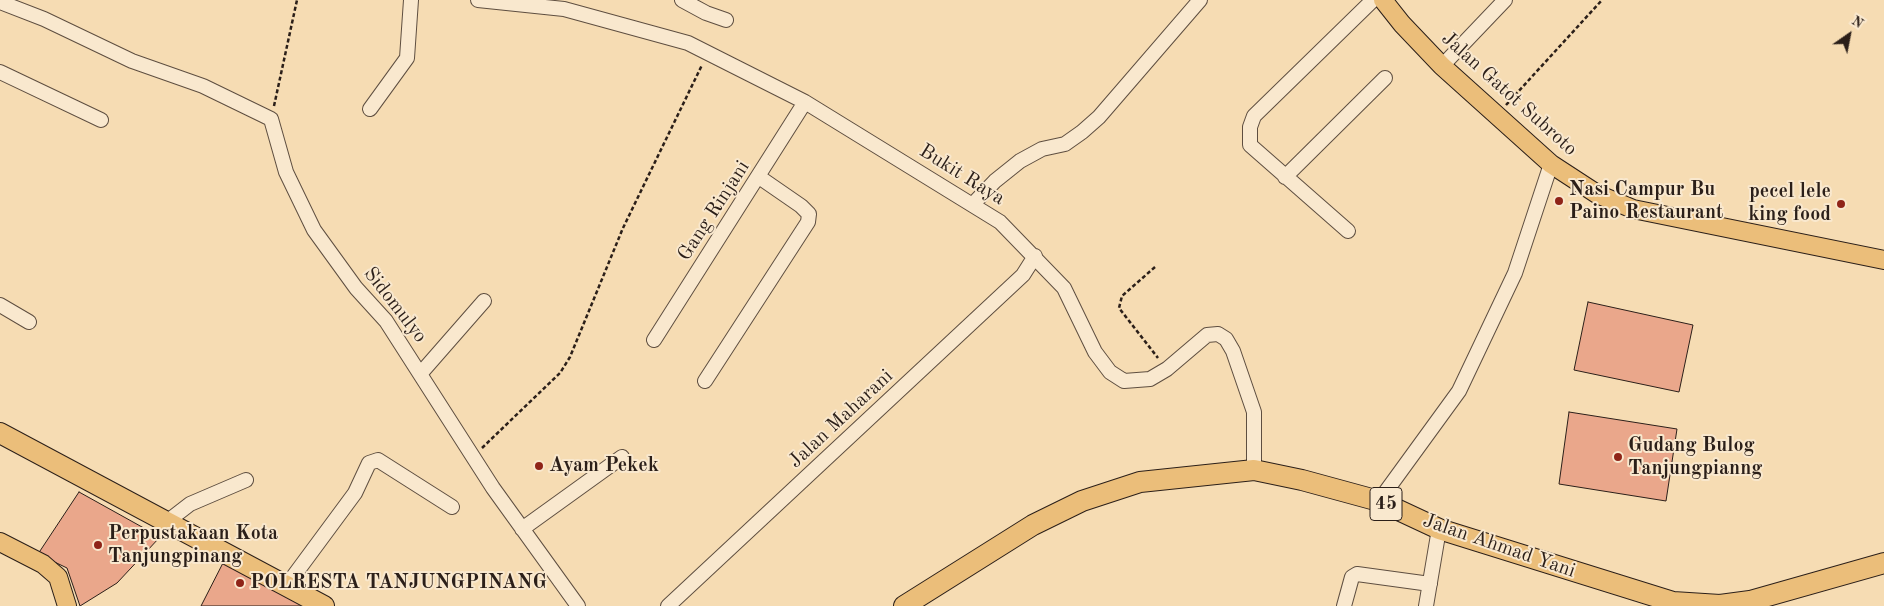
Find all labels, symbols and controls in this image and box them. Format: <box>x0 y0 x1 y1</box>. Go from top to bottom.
north arrow <box>1824 10 1874 60</box>
text: N <box>1849 14 1865 31</box>
street label: Jalan Gatot Subroto <box>1436 27 1582 161</box>
street label: Bukit Raya <box>915 139 1009 211</box>
street label: Gang Rinjani <box>673 156 755 266</box>
place label: Nasi Campur Bu Paino Restaurant <box>1569 178 1723 225</box>
place label: pecel lele king food <box>1748 180 1831 227</box>
marker: Nasi Campur Bu Paino Restaurant <box>1553 195 1565 207</box>
marker: pecel lele king food <box>1835 198 1847 210</box>
street label: Sidomulyo <box>358 262 432 348</box>
street label: Jalan Maharani <box>784 365 898 473</box>
place label: Gudang Bulog Tanjungpianng <box>1628 434 1762 481</box>
marker: Gudang Bulog Tanjungpianng <box>1612 451 1624 463</box>
place label: Ayam Pekek <box>549 454 659 478</box>
marker: Ayam Pekek <box>533 460 545 472</box>
road number: 45 <box>1370 488 1402 520</box>
street label: Jalan Ahmad Yani <box>1420 509 1578 583</box>
place label: Perpustakaan Kota Tanjungpinang <box>108 522 278 569</box>
marker: Perpustakaan Kota Tanjungpinang <box>92 539 104 551</box>
place label: POLRESTA TANJUNGPINANG <box>250 571 547 595</box>
marker: POLRESTA TANJUNGPINANG <box>234 577 246 589</box>

